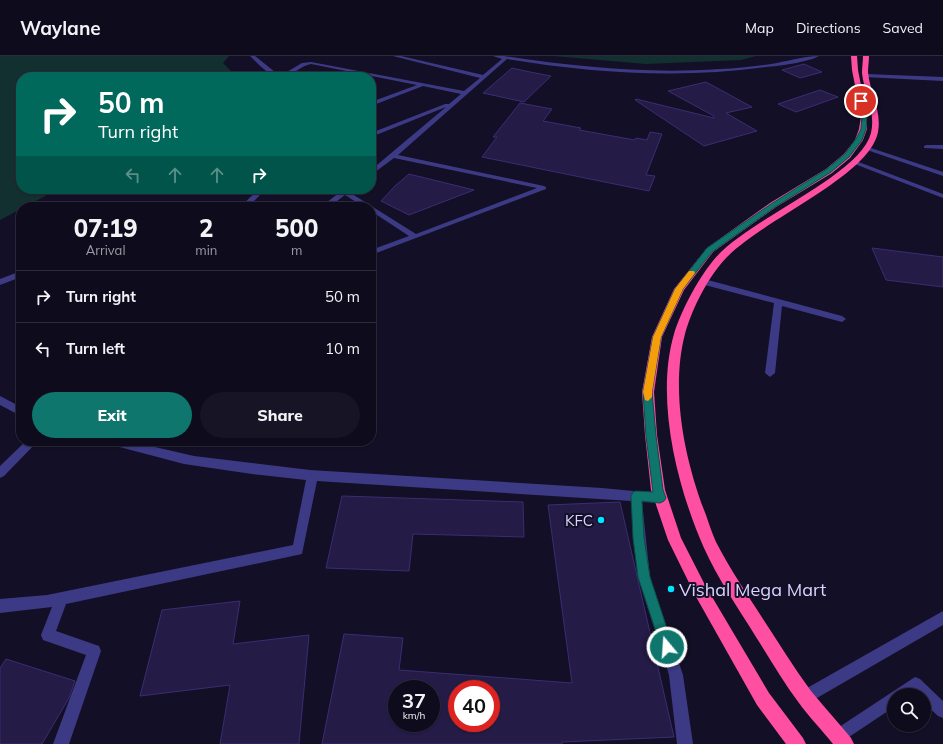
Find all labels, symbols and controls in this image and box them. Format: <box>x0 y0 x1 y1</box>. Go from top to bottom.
text: Waylane <box>20 16 101 40</box>
text: Map <box>745 19 774 37</box>
text: Directions <box>796 19 861 37</box>
text: Saved <box>883 19 923 37</box>
pin <box>844 84 878 118</box>
text: 50 m <box>98 85 164 120</box>
icon: right <box>32 88 84 140</box>
icon: arrive <box>850 90 872 112</box>
text: Turn right <box>98 120 178 143</box>
icon: left <box>122 164 144 186</box>
icon: ahead <box>164 164 186 186</box>
icon: ahead <box>206 164 228 186</box>
icon: right <box>248 164 270 186</box>
text: 07:19 <box>74 213 138 243</box>
text: 2 <box>199 213 214 243</box>
text: 500 <box>275 213 318 243</box>
text: Arrival <box>86 242 126 258</box>
text: min <box>195 242 217 258</box>
text: m <box>291 242 302 258</box>
icon: right <box>32 286 54 308</box>
text: Turn right <box>66 287 136 306</box>
text: 50 m <box>325 287 360 306</box>
icon: left <box>32 338 54 360</box>
text: Turn left <box>66 339 125 358</box>
text: 10 m <box>325 339 360 358</box>
button: Exit <box>32 392 192 438</box>
button: Share <box>200 392 360 438</box>
place label: KFC <box>565 511 593 530</box>
marker: KFC <box>596 515 606 525</box>
place label: Vishal Mega Mart <box>679 578 826 601</box>
marker: Vishal Mega Mart <box>666 584 676 594</box>
position arrow <box>646 626 688 668</box>
speed limit sign: 40 <box>448 680 500 732</box>
text: 37 <box>402 688 426 713</box>
map controls <box>887 688 931 732</box>
button: search <box>887 688 931 732</box>
text: km/h <box>403 709 425 722</box>

